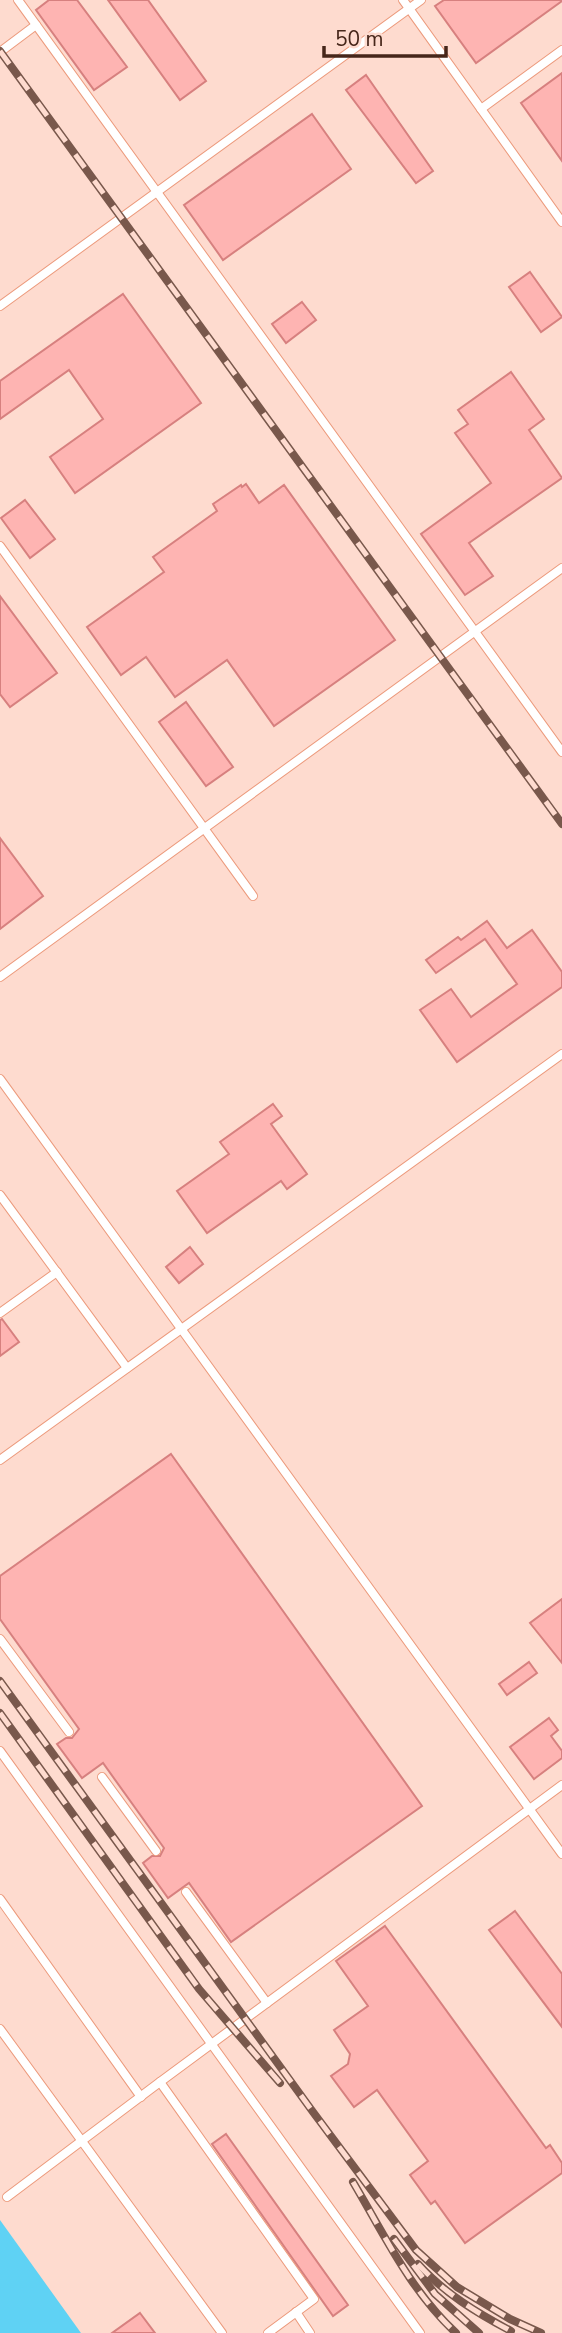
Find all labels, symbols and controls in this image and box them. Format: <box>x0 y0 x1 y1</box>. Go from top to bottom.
scale bar <box>324 14 447 58</box>
text: 50 m <box>335 25 384 53</box>

